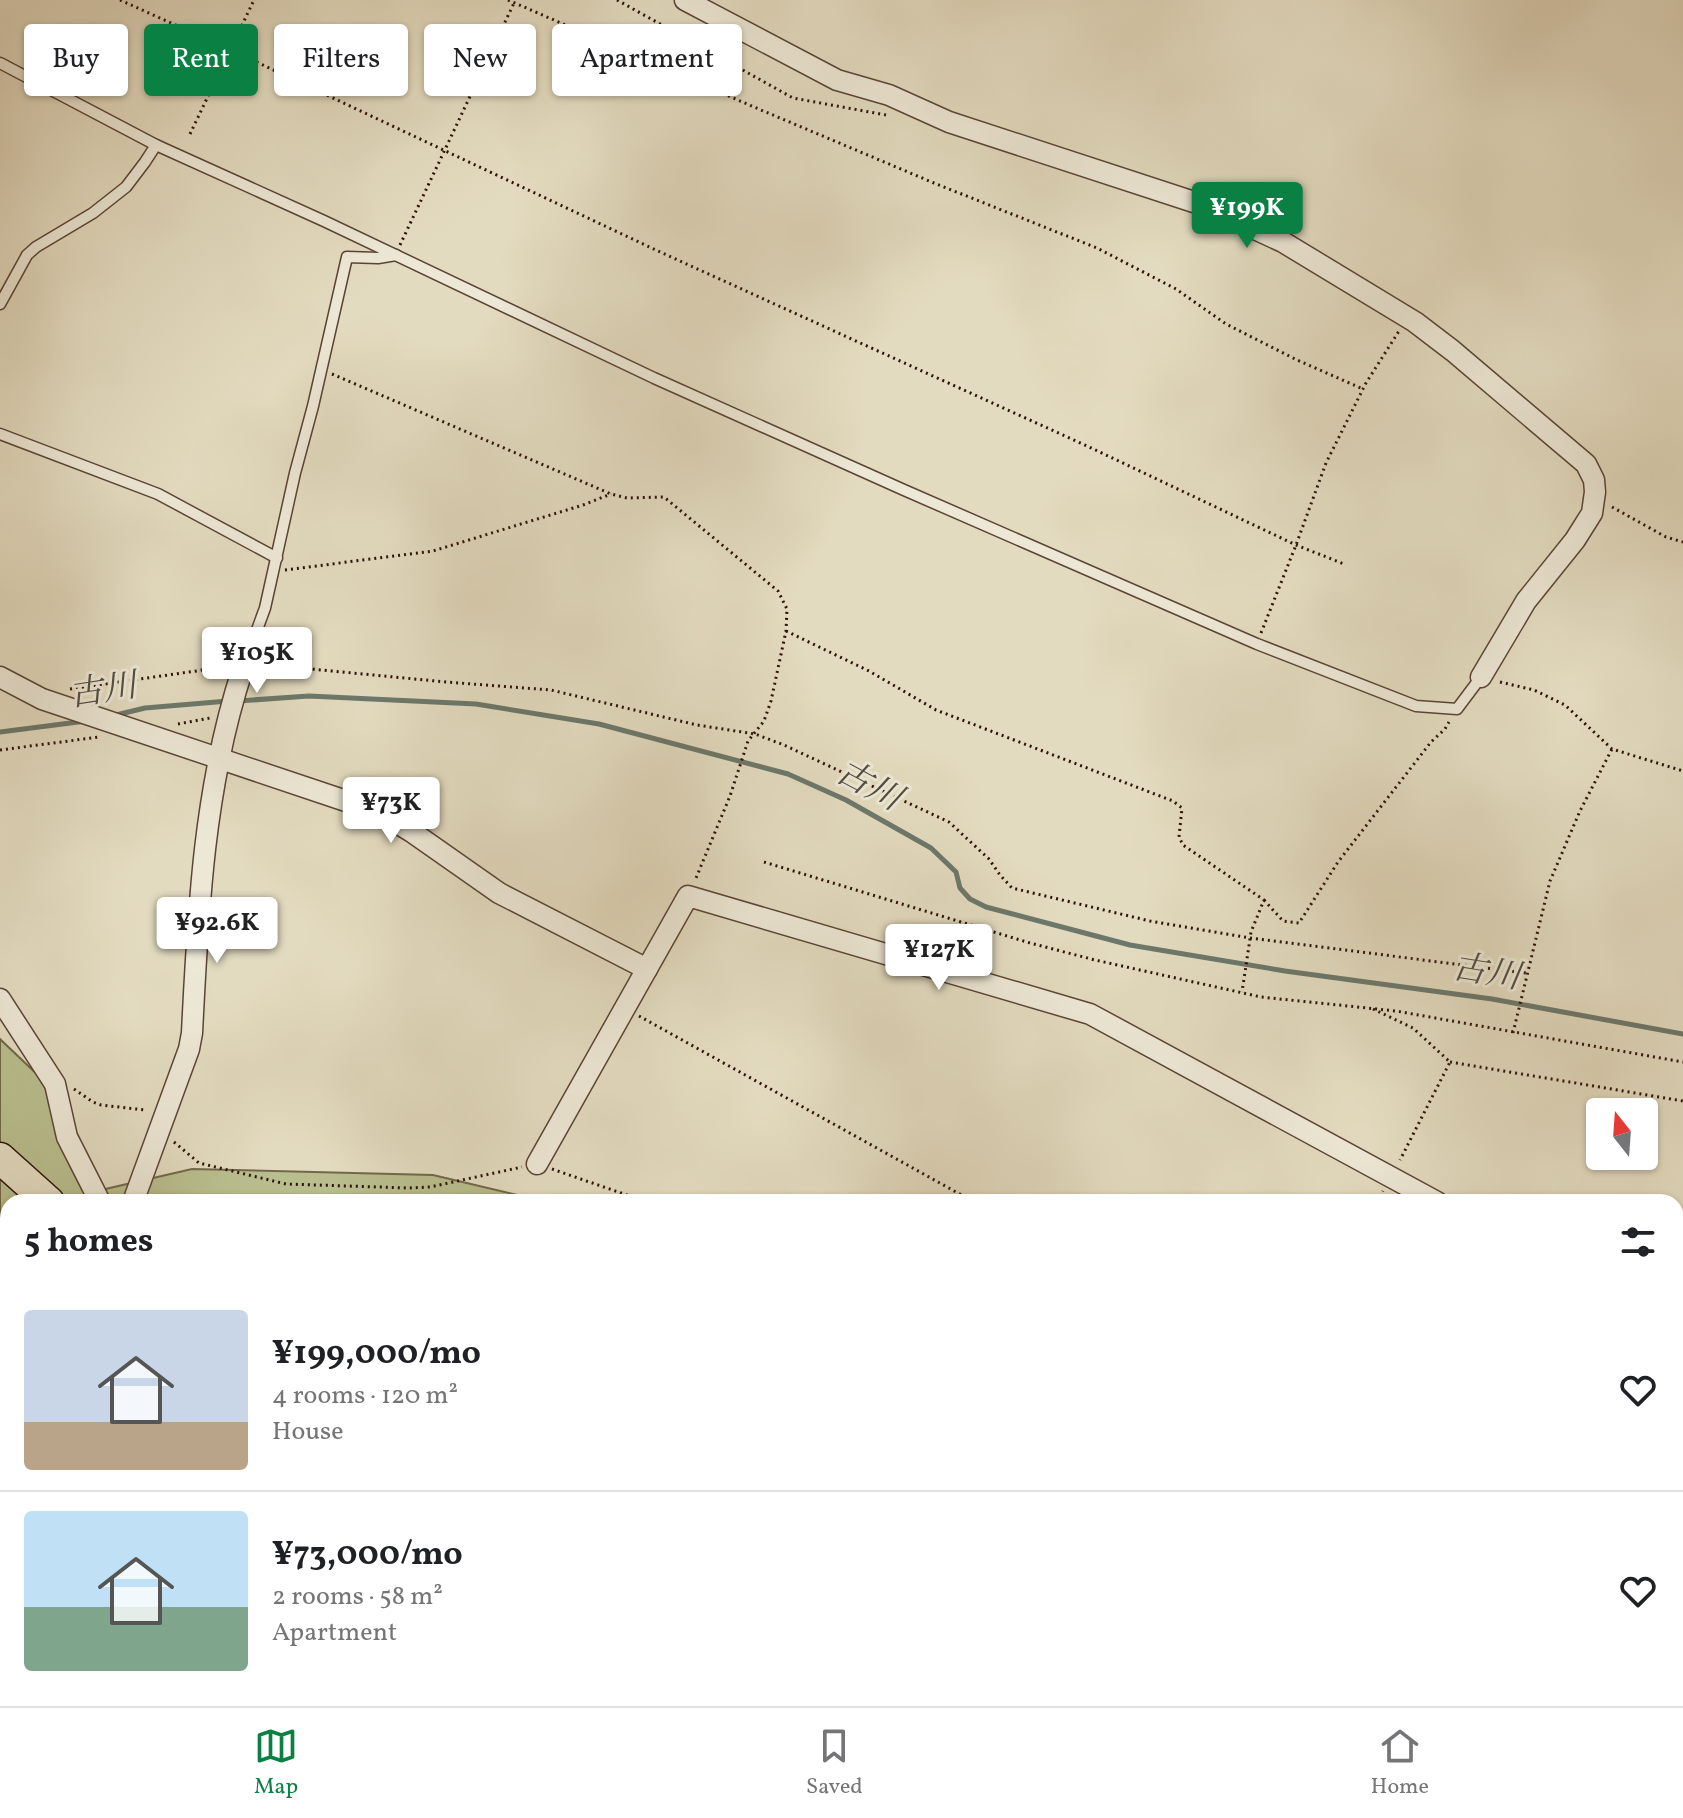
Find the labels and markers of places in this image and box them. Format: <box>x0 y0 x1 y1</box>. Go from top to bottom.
pin: ¥199K <box>1191 182 1303 250</box>
pin: ¥105K <box>201 627 313 695</box>
pin: ¥73K <box>344 777 438 845</box>
pin: ¥92.6K <box>152 897 282 965</box>
pin: ¥127K <box>883 924 995 992</box>

